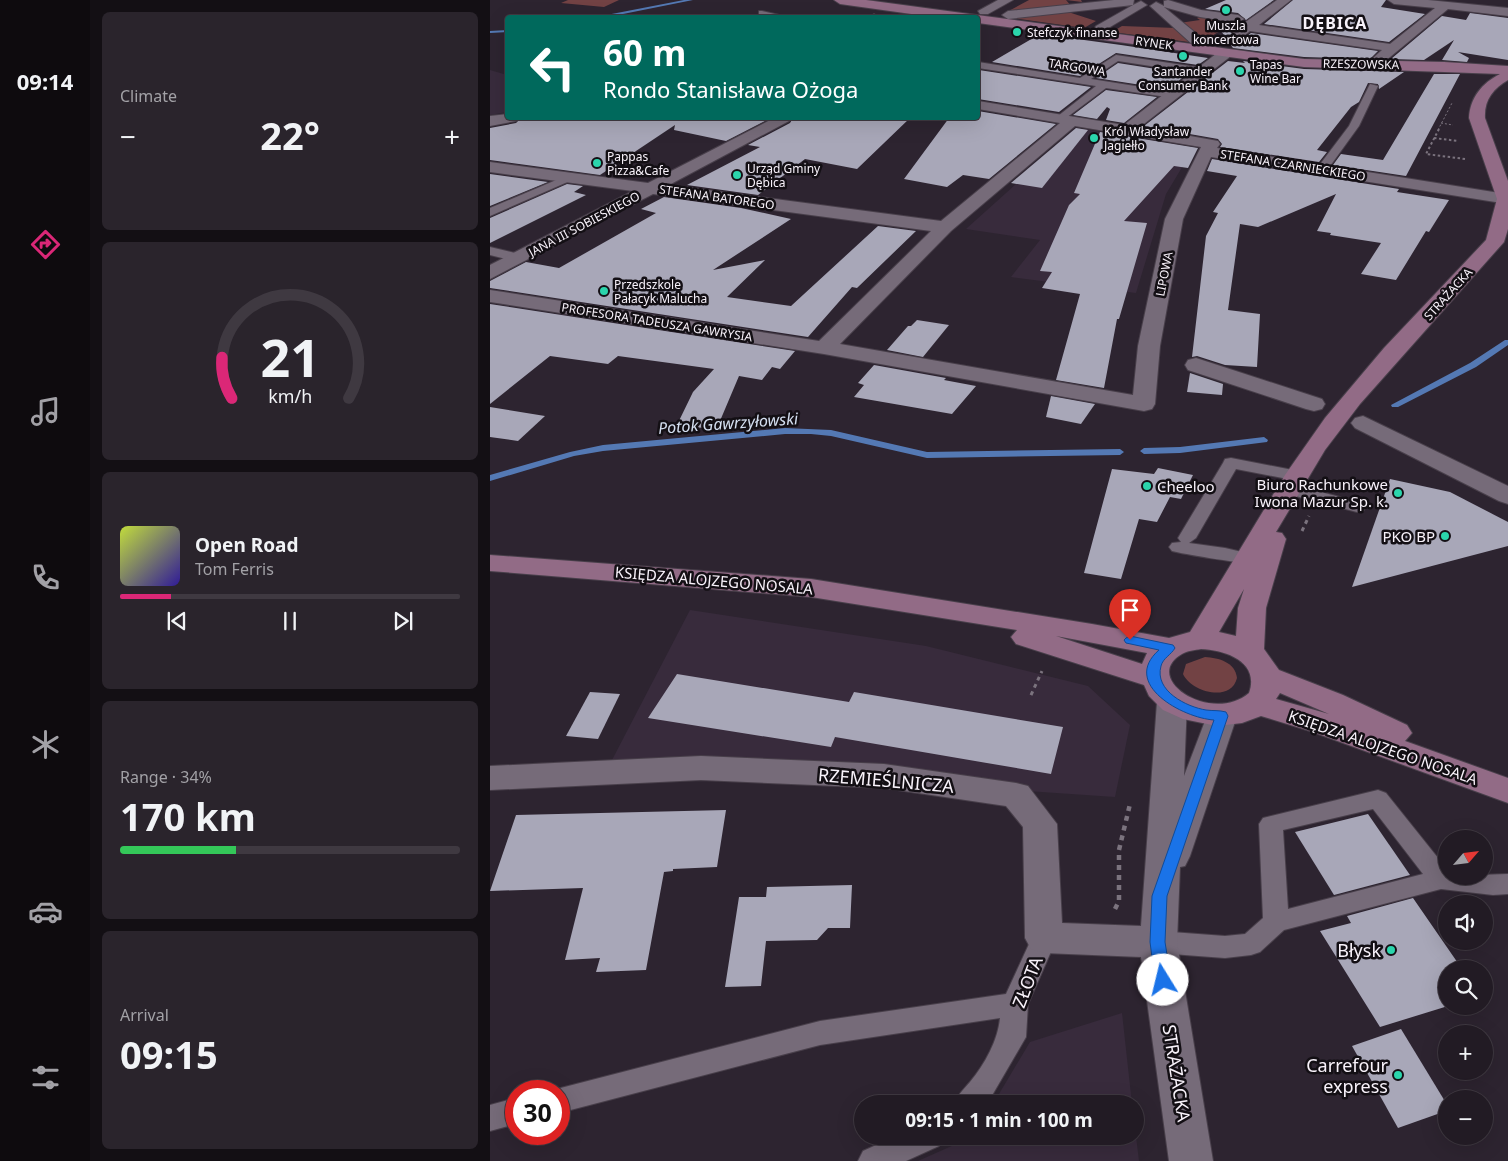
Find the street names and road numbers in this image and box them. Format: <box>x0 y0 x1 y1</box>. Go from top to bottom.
street label: RYNEK <box>1134 32 1174 54</box>
street label: TARGOWA <box>1047 54 1107 80</box>
street label: RZESZOWSKA <box>1323 55 1400 73</box>
street label: STEFANA CZARNIECKIEGO <box>1219 145 1367 185</box>
street label: STEFANA BATOREGO <box>658 180 776 214</box>
street label: JANA III SOBIESKIEGO <box>525 187 643 261</box>
street label: LIPOWA <box>1151 250 1177 298</box>
street label: STRAŻACKA <box>1420 264 1476 324</box>
street label: PROFESORA TADEUSZA GAWRYSIA <box>560 299 754 346</box>
street label: KSIĘDZA ALOJZEGO NOSALA <box>614 561 814 599</box>
street label: KSIĘDZA ALOJZEGO NOSALA <box>1286 705 1481 789</box>
street label: RZEMIEŚLNICZA <box>817 762 955 798</box>
street label: ZŁOTA <box>1006 952 1048 1011</box>
street label: STRAŻACKA <box>1157 1023 1197 1124</box>

